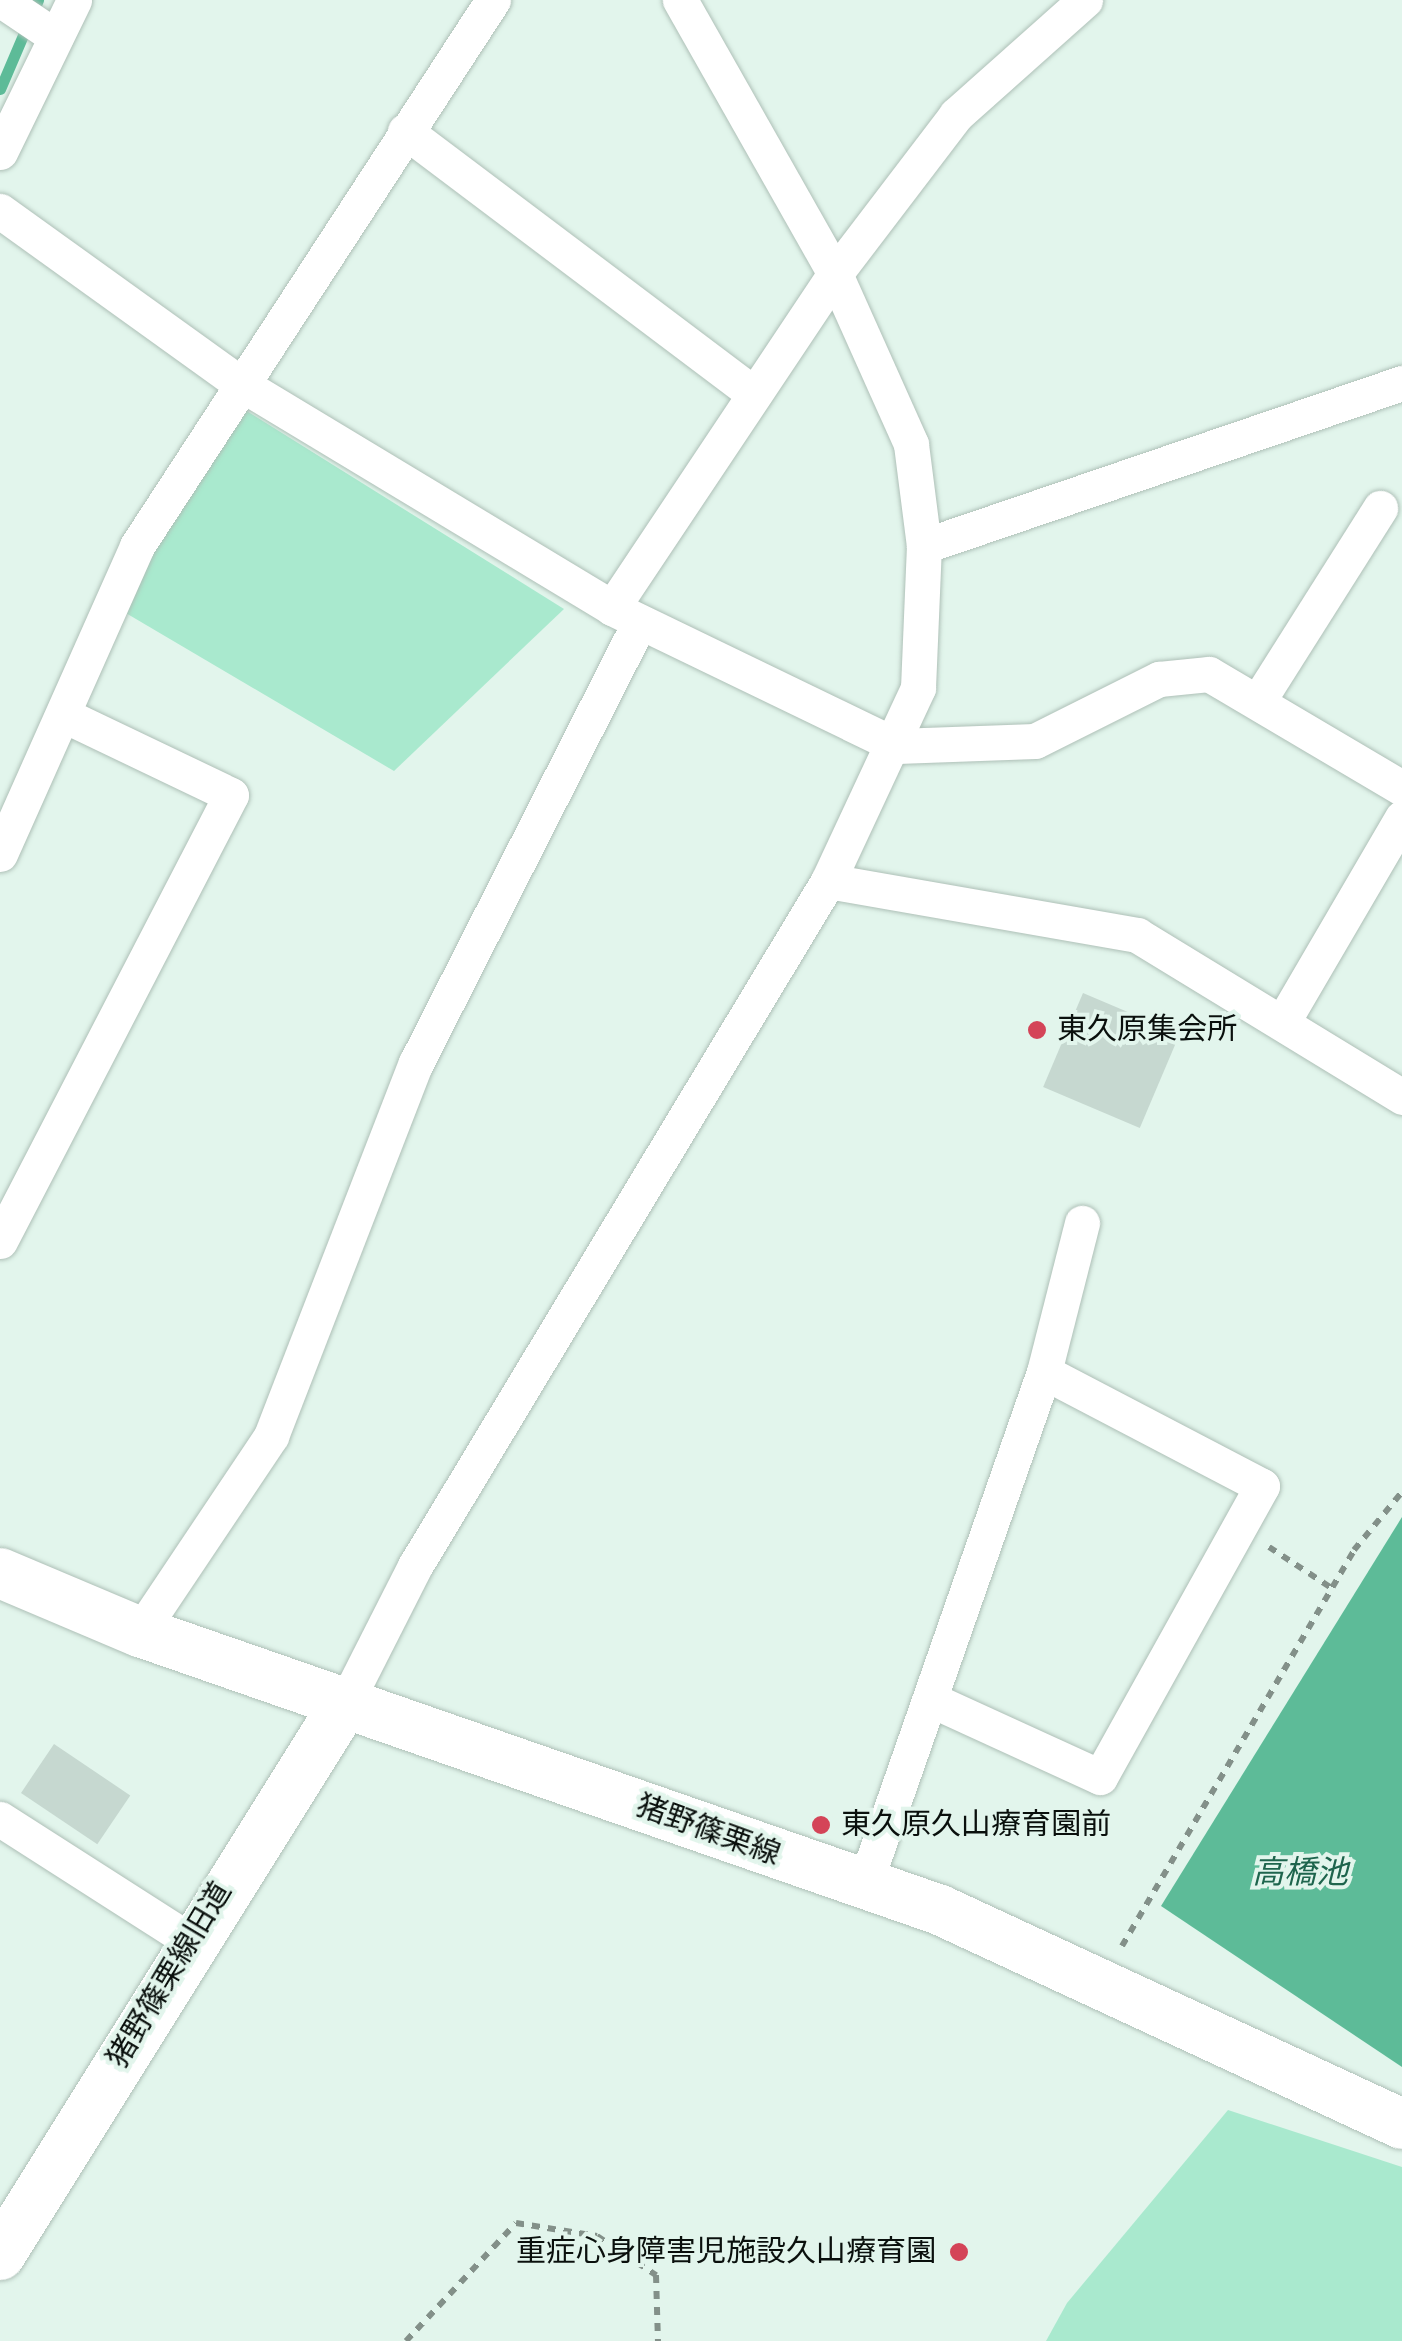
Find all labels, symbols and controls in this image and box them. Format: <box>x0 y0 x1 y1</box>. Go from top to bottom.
place label: 東久原集会所 <box>1057 1012 1237 1048</box>
marker: 東久原集会所 <box>1026 1019 1048 1041</box>
street label: 猪野篠栗線 <box>631 1788 785 1874</box>
place label: 東久原久山療育園前 <box>841 1807 1111 1843</box>
marker: 東久原久山療育園前 <box>810 1814 832 1836</box>
water label: 高橋池 <box>1252 1855 1348 1893</box>
street label: 猪野篠栗線旧道 <box>100 1876 240 2074</box>
place label: 重症心身障害児施設久山療育園 <box>516 2234 936 2270</box>
marker: 重症心身障害児施設久山療育園 <box>946 2239 972 2265</box>

